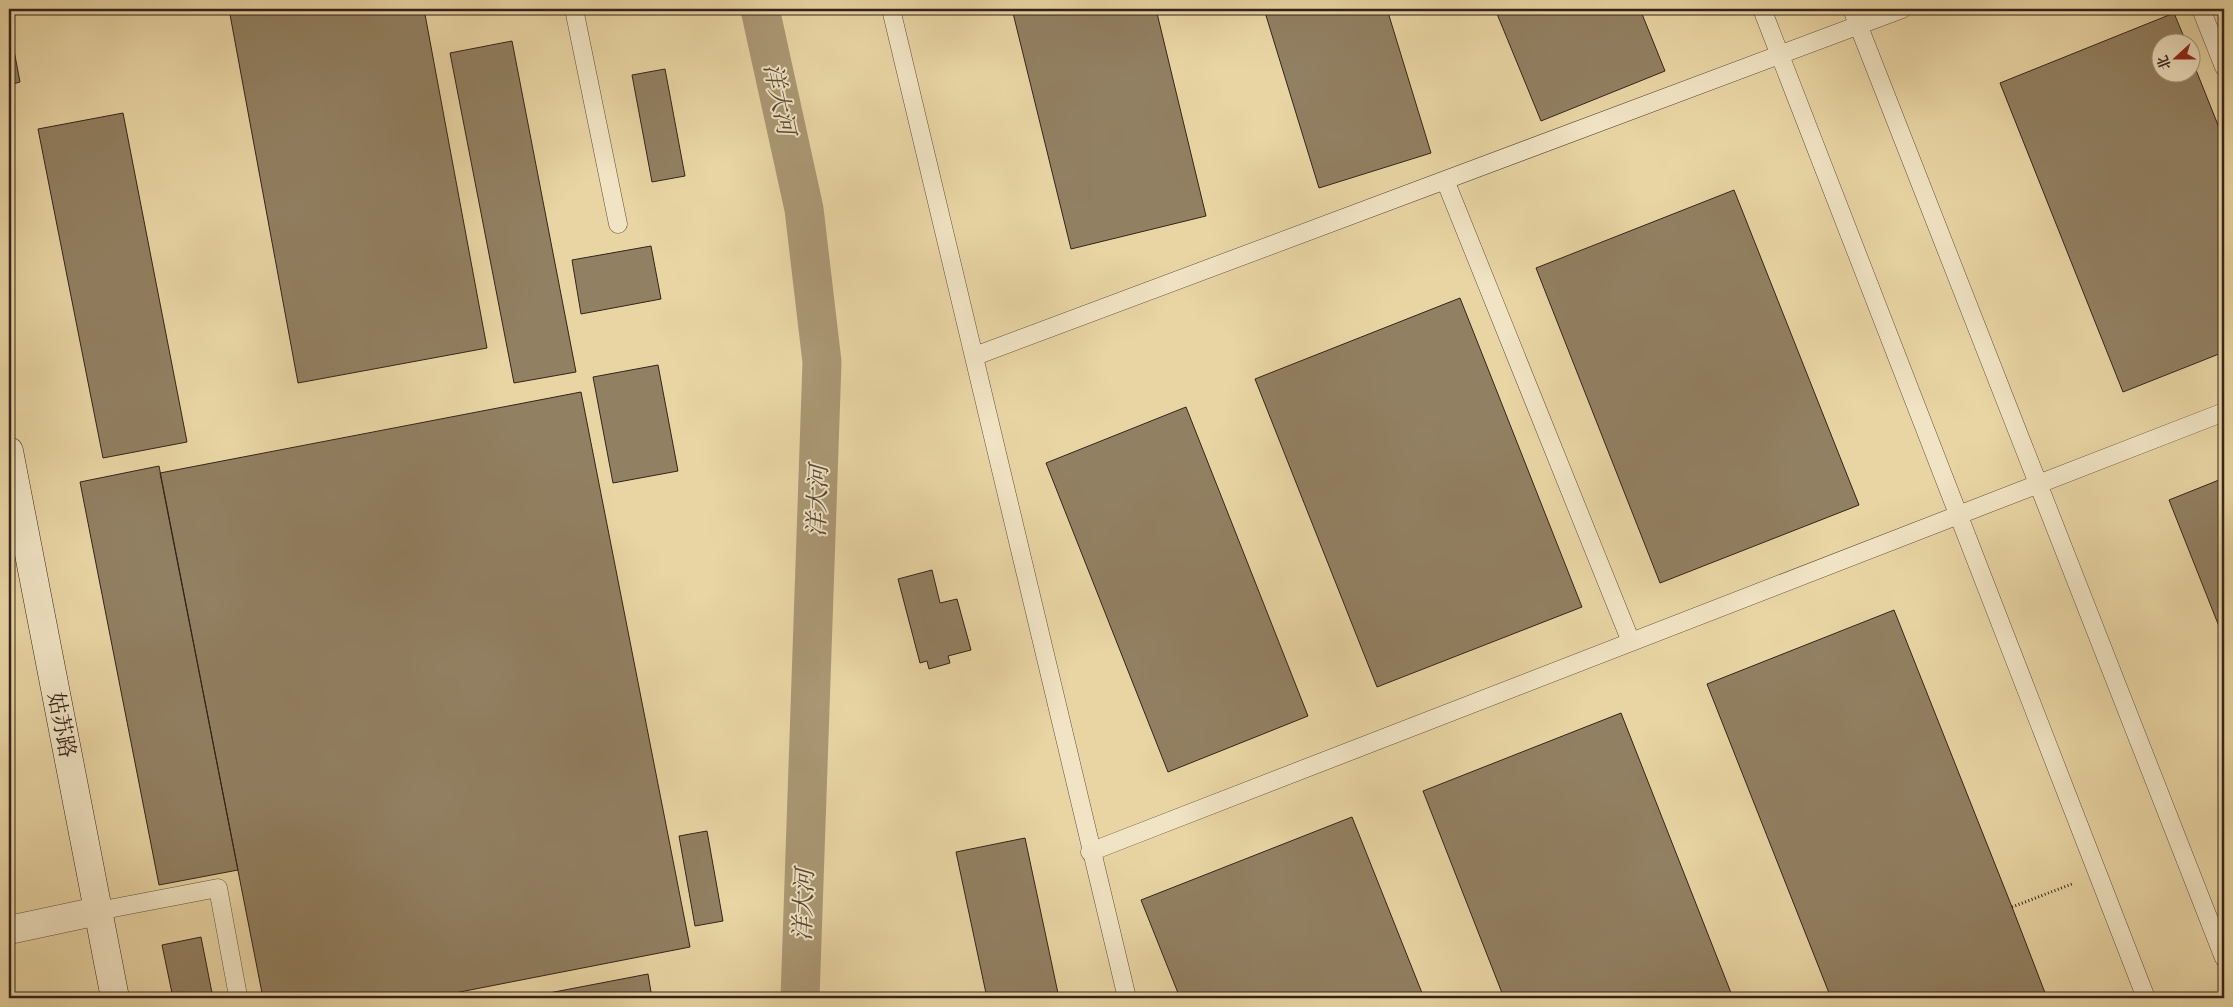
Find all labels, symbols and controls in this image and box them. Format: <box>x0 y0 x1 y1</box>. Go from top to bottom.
north arrow <box>2150 32 2200 82</box>
text: 北 <box>2153 53 2175 72</box>
water label: 洋大河 <box>757 61 803 141</box>
water label: 洋大河 <box>800 460 834 538</box>
street label: 姑苏路 <box>41 690 83 760</box>
water label: 洋大河 <box>786 864 820 942</box>

